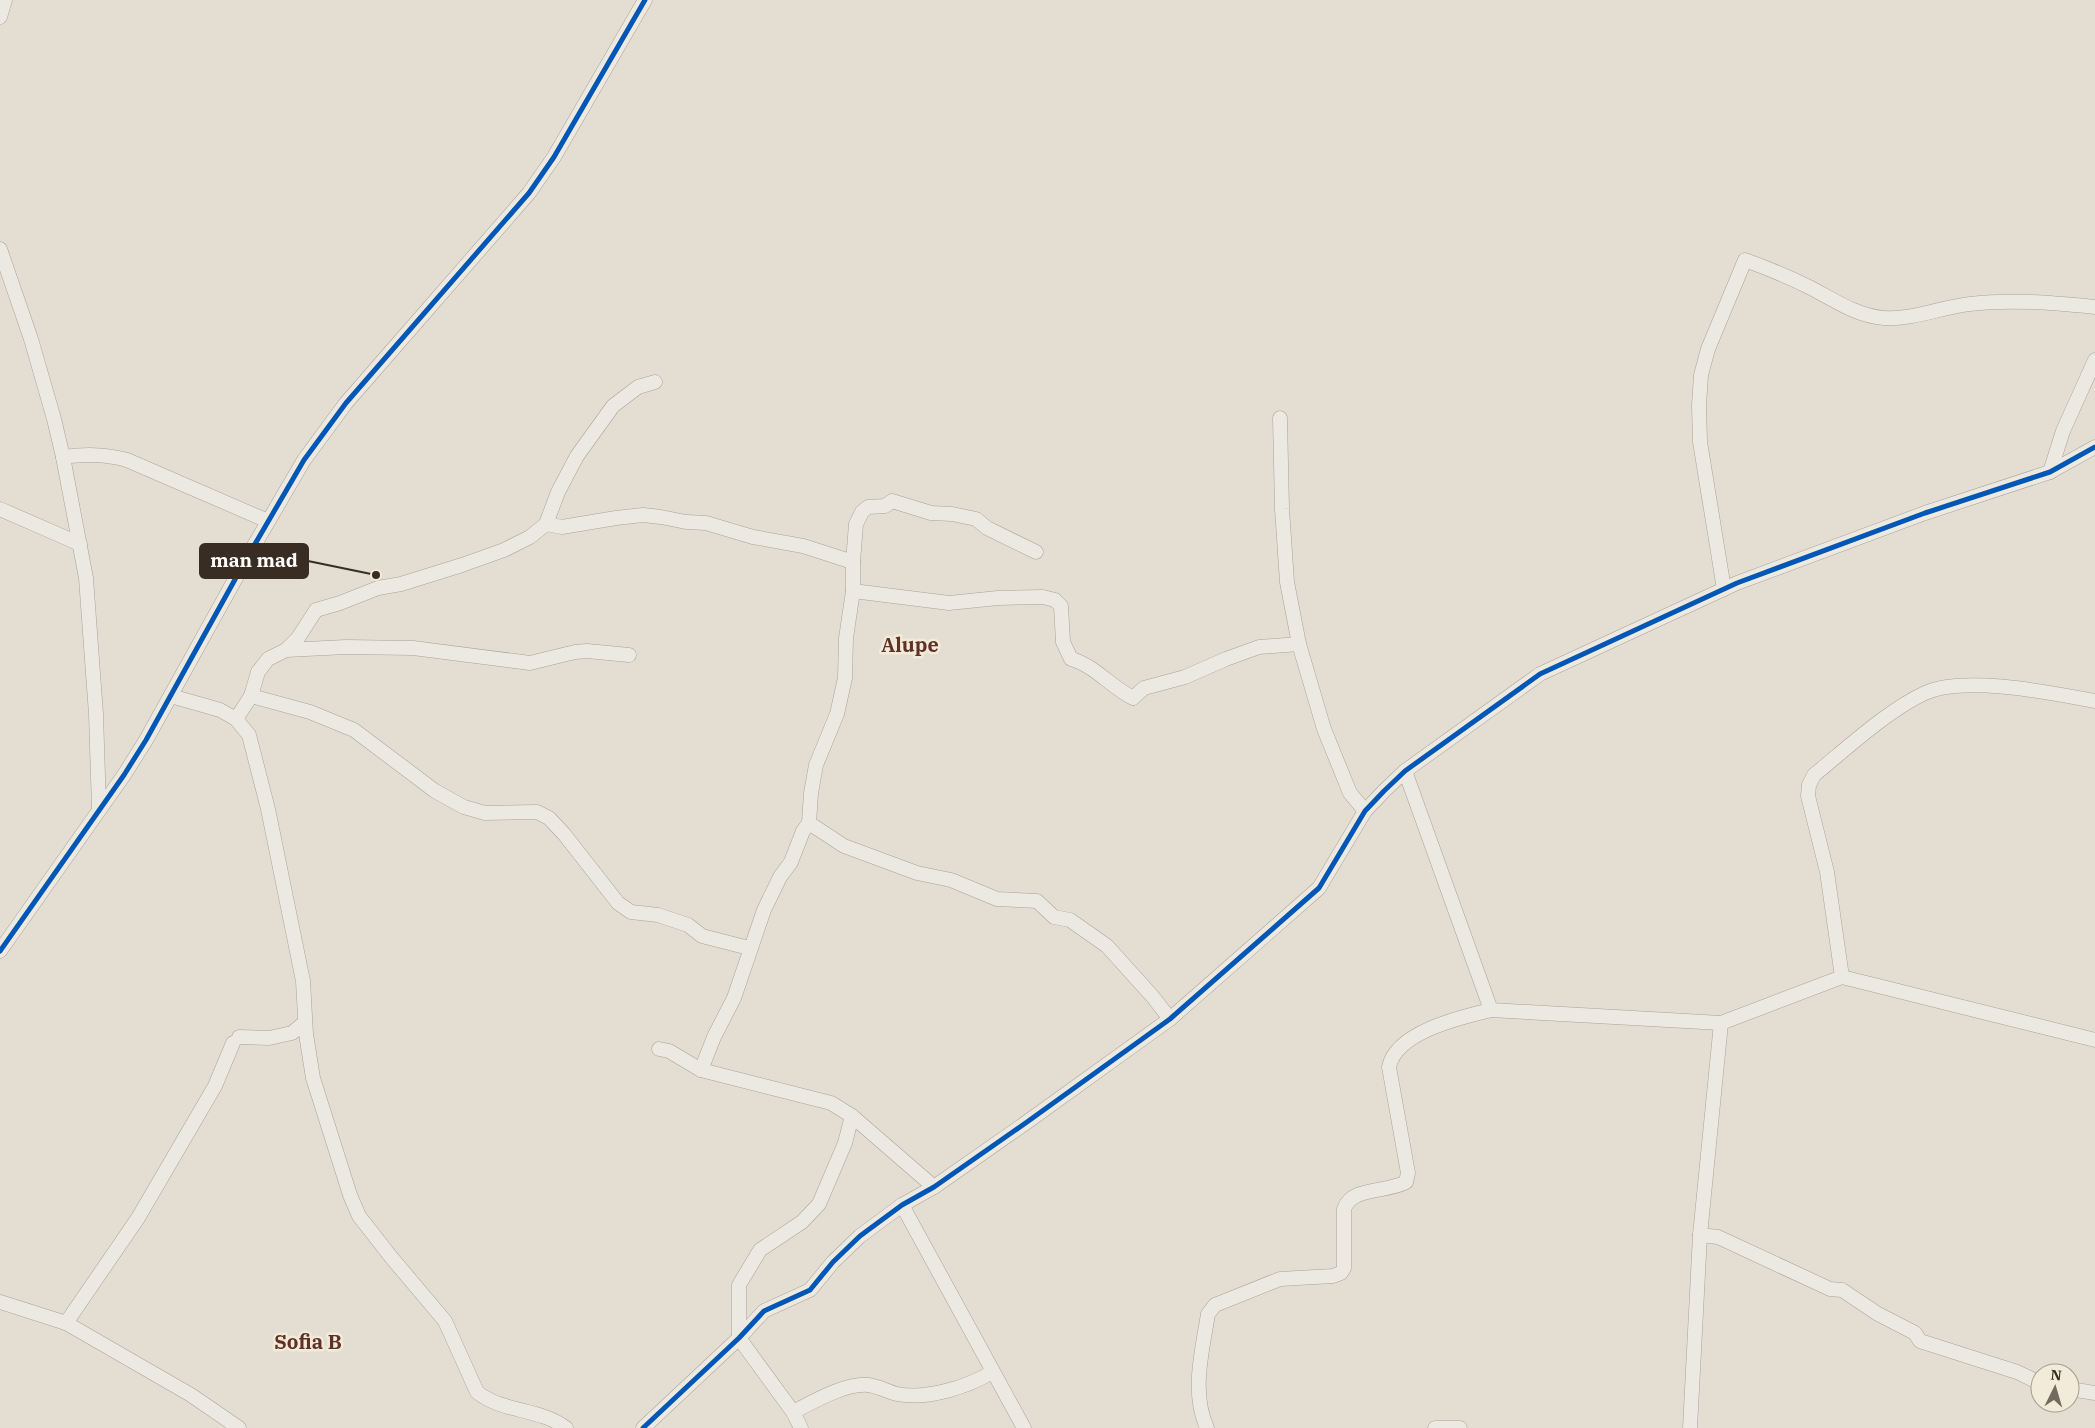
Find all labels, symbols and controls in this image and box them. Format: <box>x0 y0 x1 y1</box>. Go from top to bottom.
callout: man mad <box>200 544 308 578</box>
text: man mad <box>210 548 298 572</box>
district label: Alupe <box>881 631 939 658</box>
district label: Sofia B <box>274 1328 342 1355</box>
north arrow <box>2030 1363 2080 1413</box>
text: N <box>2050 1366 2062 1384</box>

